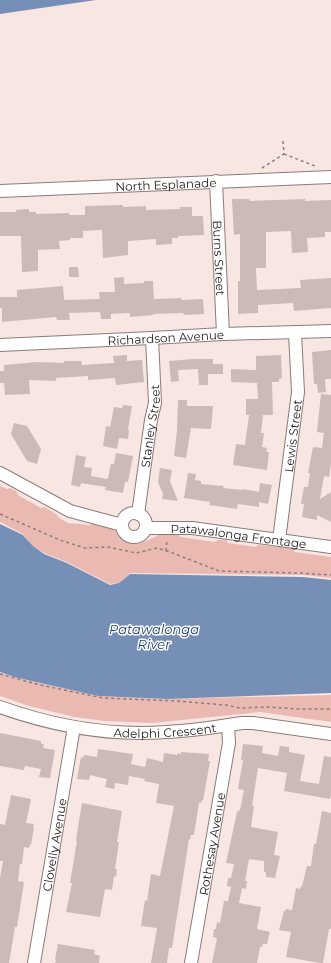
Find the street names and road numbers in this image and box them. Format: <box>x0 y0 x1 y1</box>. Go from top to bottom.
street label: North Esplanade <box>115 174 217 194</box>
street label: Burns Street <box>210 220 229 296</box>
street label: Richardson Avenue <box>107 326 224 348</box>
street label: Stanley Street <box>137 384 163 468</box>
street label: Lewis Street <box>280 398 304 473</box>
street label: Patawalonga Frontage <box>171 520 307 551</box>
street label: Adelphi Crescent <box>113 720 217 740</box>
street label: Rothesay Avenue <box>195 791 228 896</box>
street label: Clovelly Avenue <box>39 797 69 892</box>

